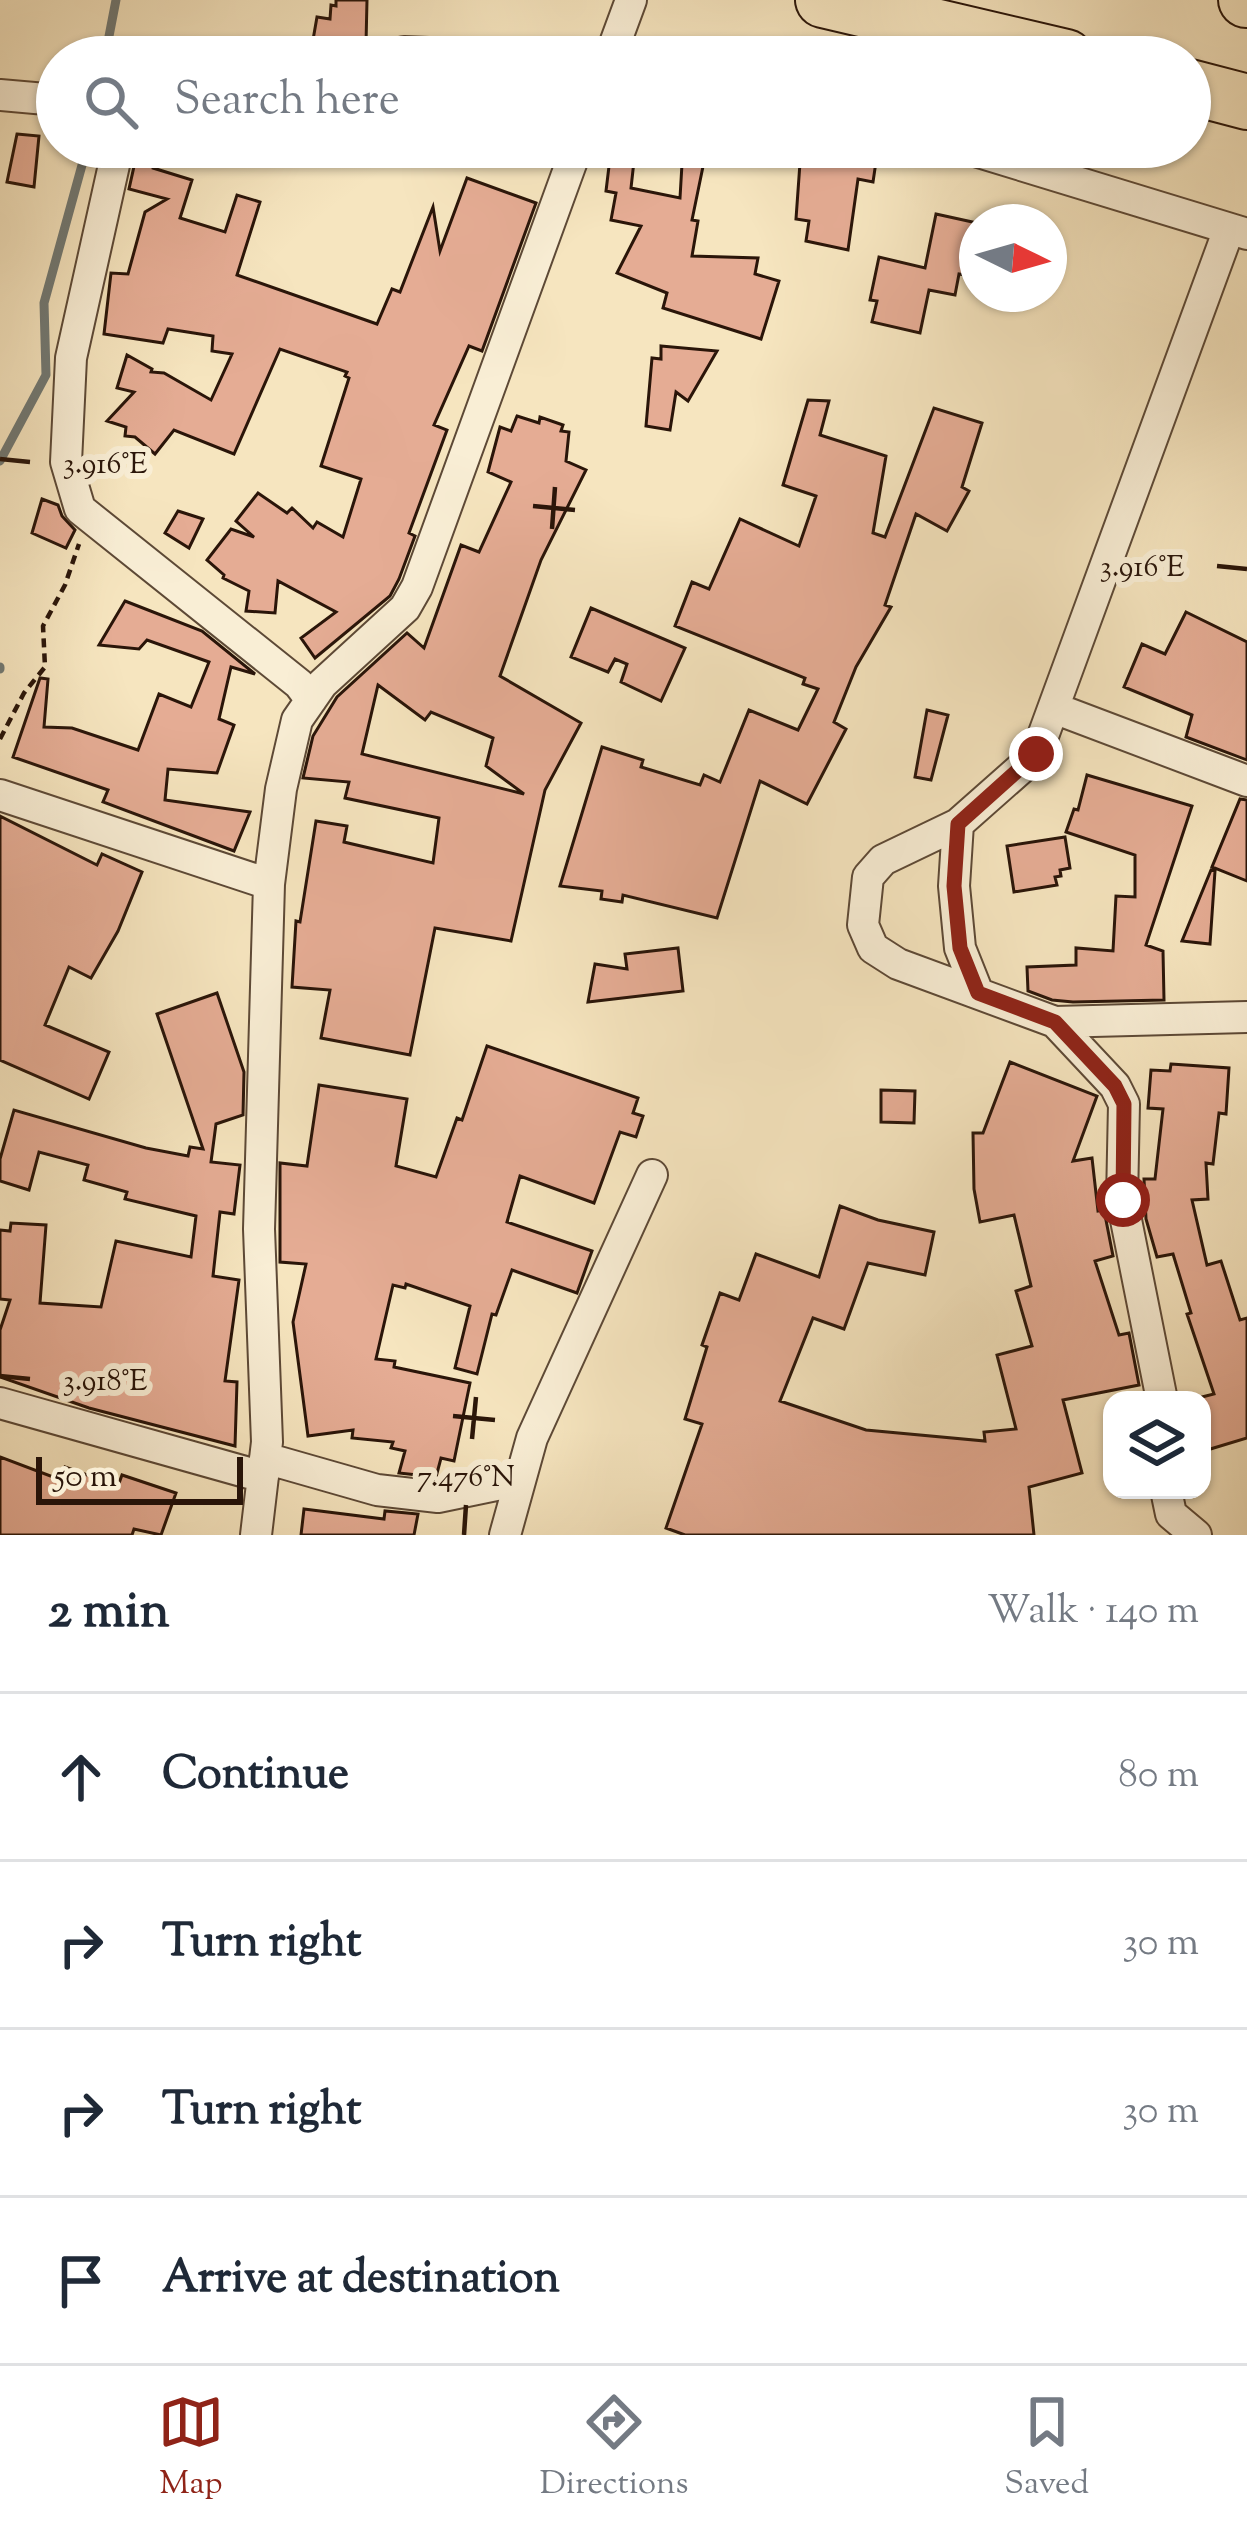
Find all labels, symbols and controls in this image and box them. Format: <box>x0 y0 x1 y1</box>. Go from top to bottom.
search box <box>36 36 1211 168</box>
icon: search <box>78 69 144 135</box>
text: Search here <box>174 70 400 135</box>
north arrow <box>959 204 1067 312</box>
text: 3.916°E <box>63 444 147 487</box>
text: 3.916°E <box>1100 547 1184 590</box>
route end <box>1009 727 1063 781</box>
route start <box>1096 1173 1150 1227</box>
text: 3.918°E <box>63 1361 147 1404</box>
map controls <box>1103 1391 1211 1499</box>
button: layers <box>1103 1391 1211 1499</box>
scale bar <box>36 1451 243 1504</box>
text: 50 m <box>54 1454 117 1502</box>
text: 7.476°N <box>417 1457 515 1500</box>
text: 2 min <box>48 1577 170 1650</box>
text: Walk · 140 m <box>987 1585 1199 1641</box>
icon: ahead <box>48 1744 114 1810</box>
text: Continue <box>162 1744 349 1809</box>
text: 80 m <box>1118 1749 1199 1805</box>
icon: right <box>48 1912 114 1978</box>
text: Turn right <box>162 1912 361 1977</box>
text: 30 m <box>1122 1917 1199 1973</box>
icon: right <box>48 2080 114 2146</box>
text: Turn right <box>162 2080 361 2145</box>
text: 30 m <box>1122 2085 1199 2141</box>
icon: arrive <box>48 2248 114 2314</box>
text: Arrive at destination <box>162 2248 560 2313</box>
tab: Map <box>158 2389 224 2509</box>
tab: Directions <box>540 2389 689 2509</box>
tab: Saved <box>1004 2389 1089 2509</box>

